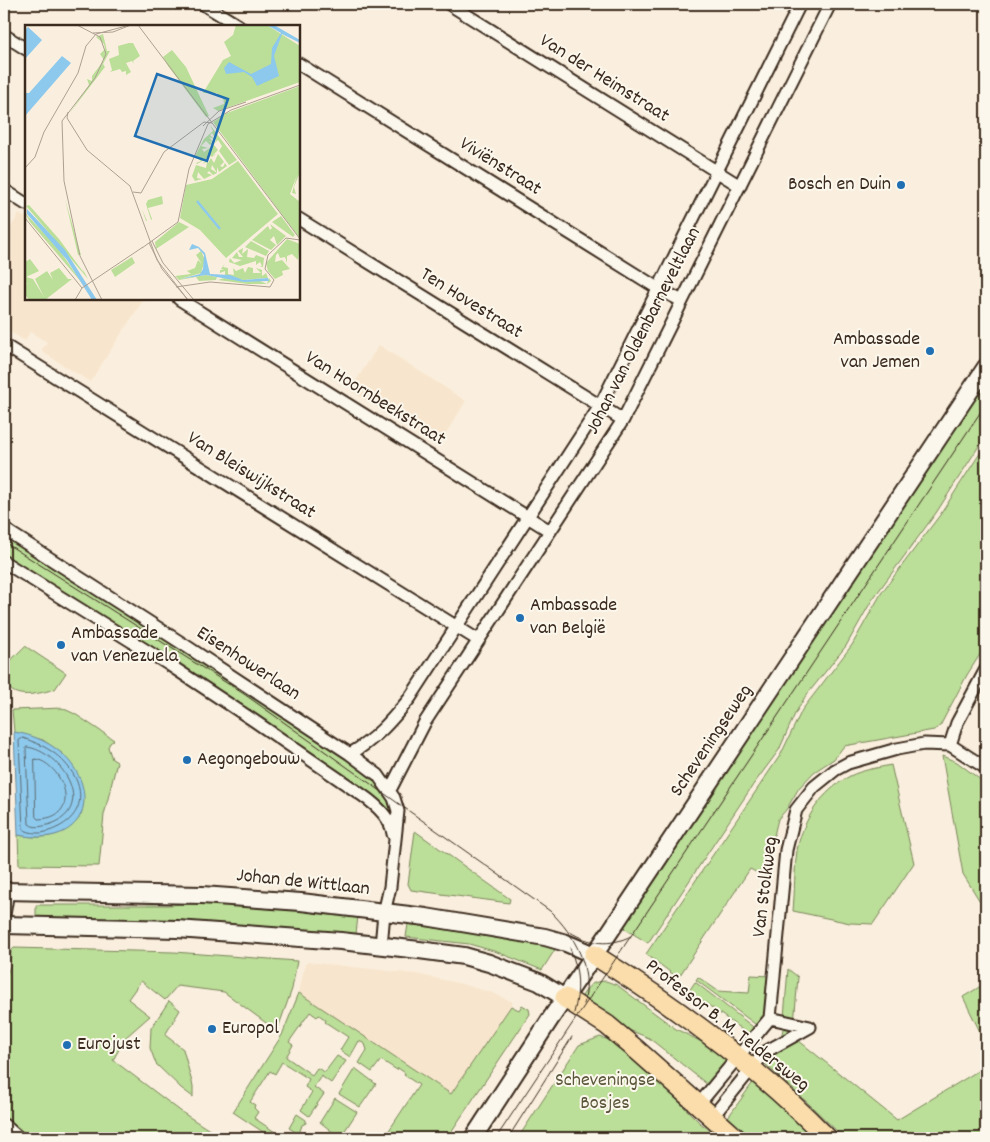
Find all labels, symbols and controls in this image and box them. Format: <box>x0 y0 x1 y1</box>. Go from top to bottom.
inset map <box>25 25 300 300</box>
street label: Van der Heimstraat <box>533 28 675 130</box>
street label: Viviënstraat <box>453 131 547 203</box>
place label: Bosch en Duin <box>788 171 891 199</box>
marker: Bosch en Duin <box>895 179 907 191</box>
street label: Johan van Oldenbarneveltlaan <box>579 222 709 440</box>
street label: Ten Hovestraat <box>414 261 528 347</box>
place label: Ambassade van Jemen <box>833 326 920 377</box>
street label: Van Hoornbeekstraat <box>299 344 451 454</box>
marker: Ambassade van Jemen <box>924 345 936 357</box>
street label: Van Bleiswijkstraat <box>181 425 321 527</box>
place label: Ambassade van België <box>530 592 617 643</box>
marker: Ambassade van België <box>514 612 526 624</box>
place label: Ambassade van Venezuela <box>71 620 179 671</box>
street label: Eisenhowerlaan <box>190 620 306 708</box>
marker: Ambassade van Venezuela <box>55 639 67 651</box>
street label: Scheveningseweg <box>664 679 760 803</box>
place label: Aegongebouw <box>197 746 300 774</box>
marker: Aegongebouw <box>181 754 193 766</box>
street label: Van Stolkweg <box>746 835 786 939</box>
street label: Johan de Wittlaan <box>235 862 371 904</box>
street label: Professor B. M. Teldersweg <box>639 953 815 1099</box>
place label: Europol <box>222 1015 279 1043</box>
marker: Europol <box>206 1023 218 1035</box>
place label: Eurojust <box>77 1031 141 1059</box>
marker: Eurojust <box>61 1039 73 1051</box>
park label: Scheveningse Bosjes <box>555 1067 655 1118</box>

